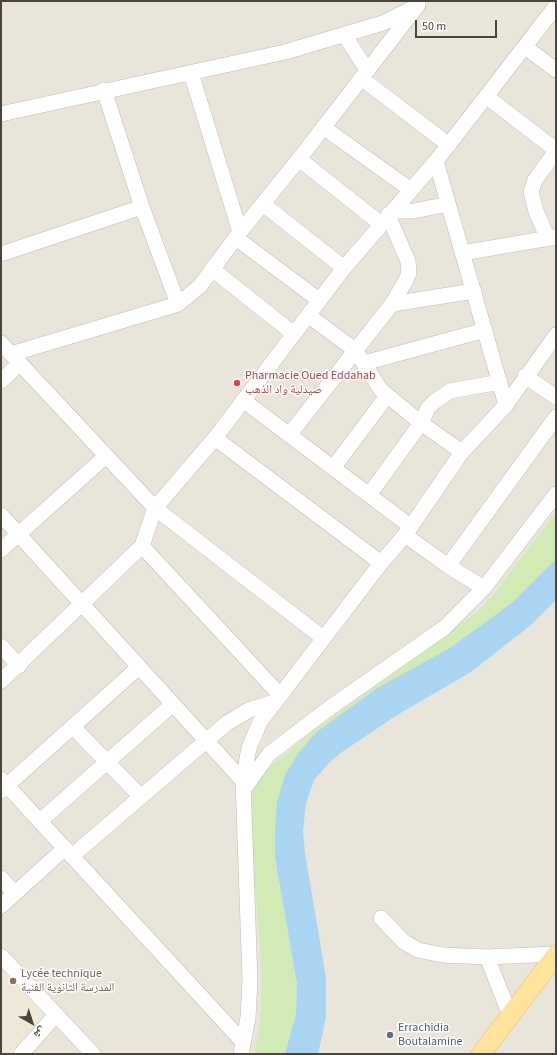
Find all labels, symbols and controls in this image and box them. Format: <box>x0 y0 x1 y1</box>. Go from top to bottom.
scale bar <box>417 12 499 38</box>
text: 50 m <box>422 18 446 35</box>
place label: Pharmacie Oued Eddahab صيدلية واد الذهب <box>245 369 376 397</box>
marker: Pharmacie Oued Eddahab صيدلية واد الذهب <box>232 378 242 388</box>
place label: Lycée technique المدرسة الثانوية الفنية <box>21 967 114 995</box>
marker: Lycée technique المدرسة الثانوية الفنية <box>8 976 18 986</box>
north arrow <box>12 1003 52 1043</box>
place label: Errachidia Boutalamine <box>398 1021 462 1049</box>
text: ش <box>31 1023 49 1042</box>
marker: Errachidia Boutalamine <box>385 1030 395 1040</box>

